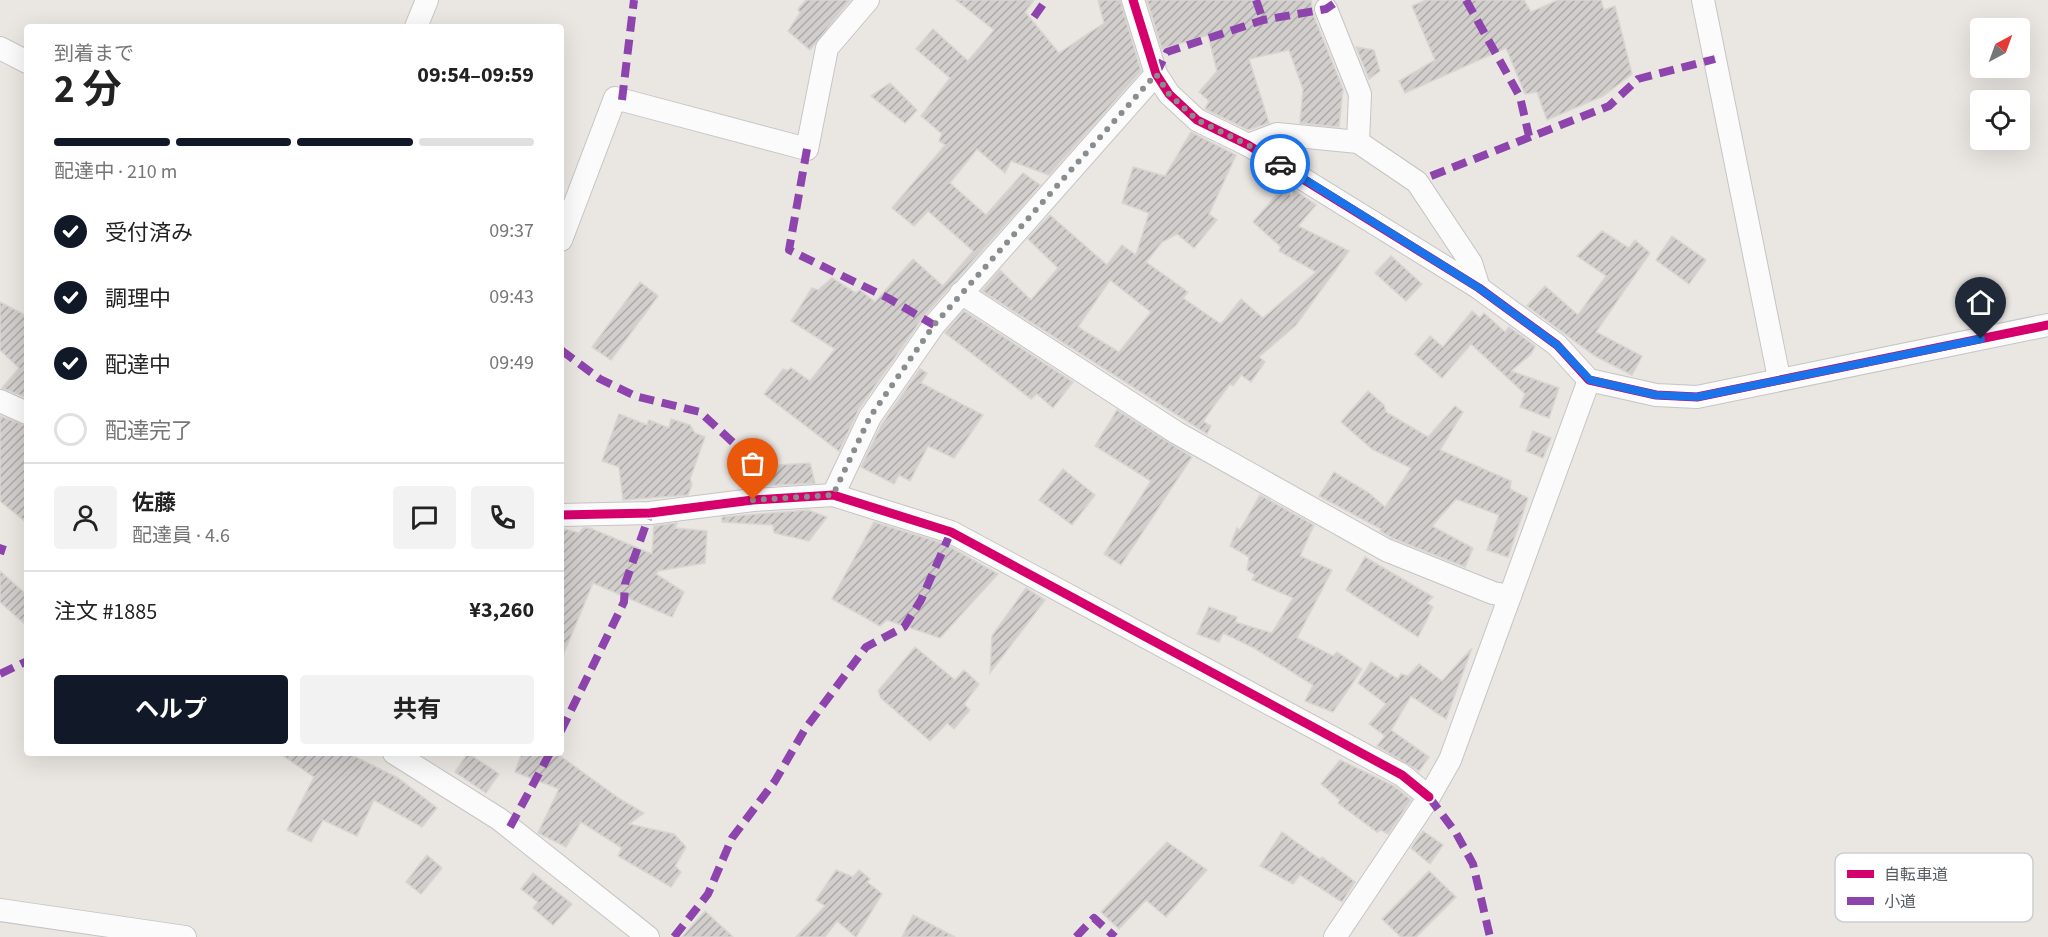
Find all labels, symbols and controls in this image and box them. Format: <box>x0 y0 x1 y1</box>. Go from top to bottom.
north arrow <box>1970 18 2030 78</box>
map controls <box>1970 18 2030 150</box>
text: 到着まで <box>54 40 134 68</box>
text: 09:54–09:59 <box>417 59 534 91</box>
text: 2 分 <box>54 62 121 118</box>
button: locate <box>1970 90 2030 150</box>
courier <box>1250 134 1310 194</box>
icon: car <box>1264 148 1297 181</box>
text: 配達中 · 210 m <box>54 158 177 186</box>
icon: check <box>54 215 87 248</box>
text: 受付済み <box>105 217 193 249</box>
text: 09:37 <box>489 217 534 245</box>
pin <box>1955 277 2006 339</box>
icon: check <box>54 281 87 314</box>
text: 調理中 <box>105 283 171 315</box>
text: 09:43 <box>489 283 534 311</box>
icon: home <box>1964 286 1997 319</box>
icon: check <box>54 347 87 380</box>
text: 配達中 <box>105 349 171 381</box>
text: 09:49 <box>489 349 534 377</box>
text: 配達完了 <box>105 415 193 447</box>
pin <box>727 438 778 500</box>
icon: bag <box>736 447 769 480</box>
button: person <box>54 486 117 549</box>
button: chat <box>393 486 456 549</box>
button: phone <box>471 486 534 549</box>
text: 佐藤 <box>132 487 176 519</box>
text: 配達員 · 4.6 <box>132 522 230 550</box>
text: ¥3,260 <box>469 594 534 626</box>
text: 注文 #1885 <box>54 596 157 628</box>
button: ヘルプ <box>54 675 288 744</box>
button: 共有 <box>300 675 534 744</box>
legend <box>1835 853 2033 922</box>
text: 自転車道 <box>1884 864 1948 886</box>
text: 小道 <box>1884 891 1916 913</box>

